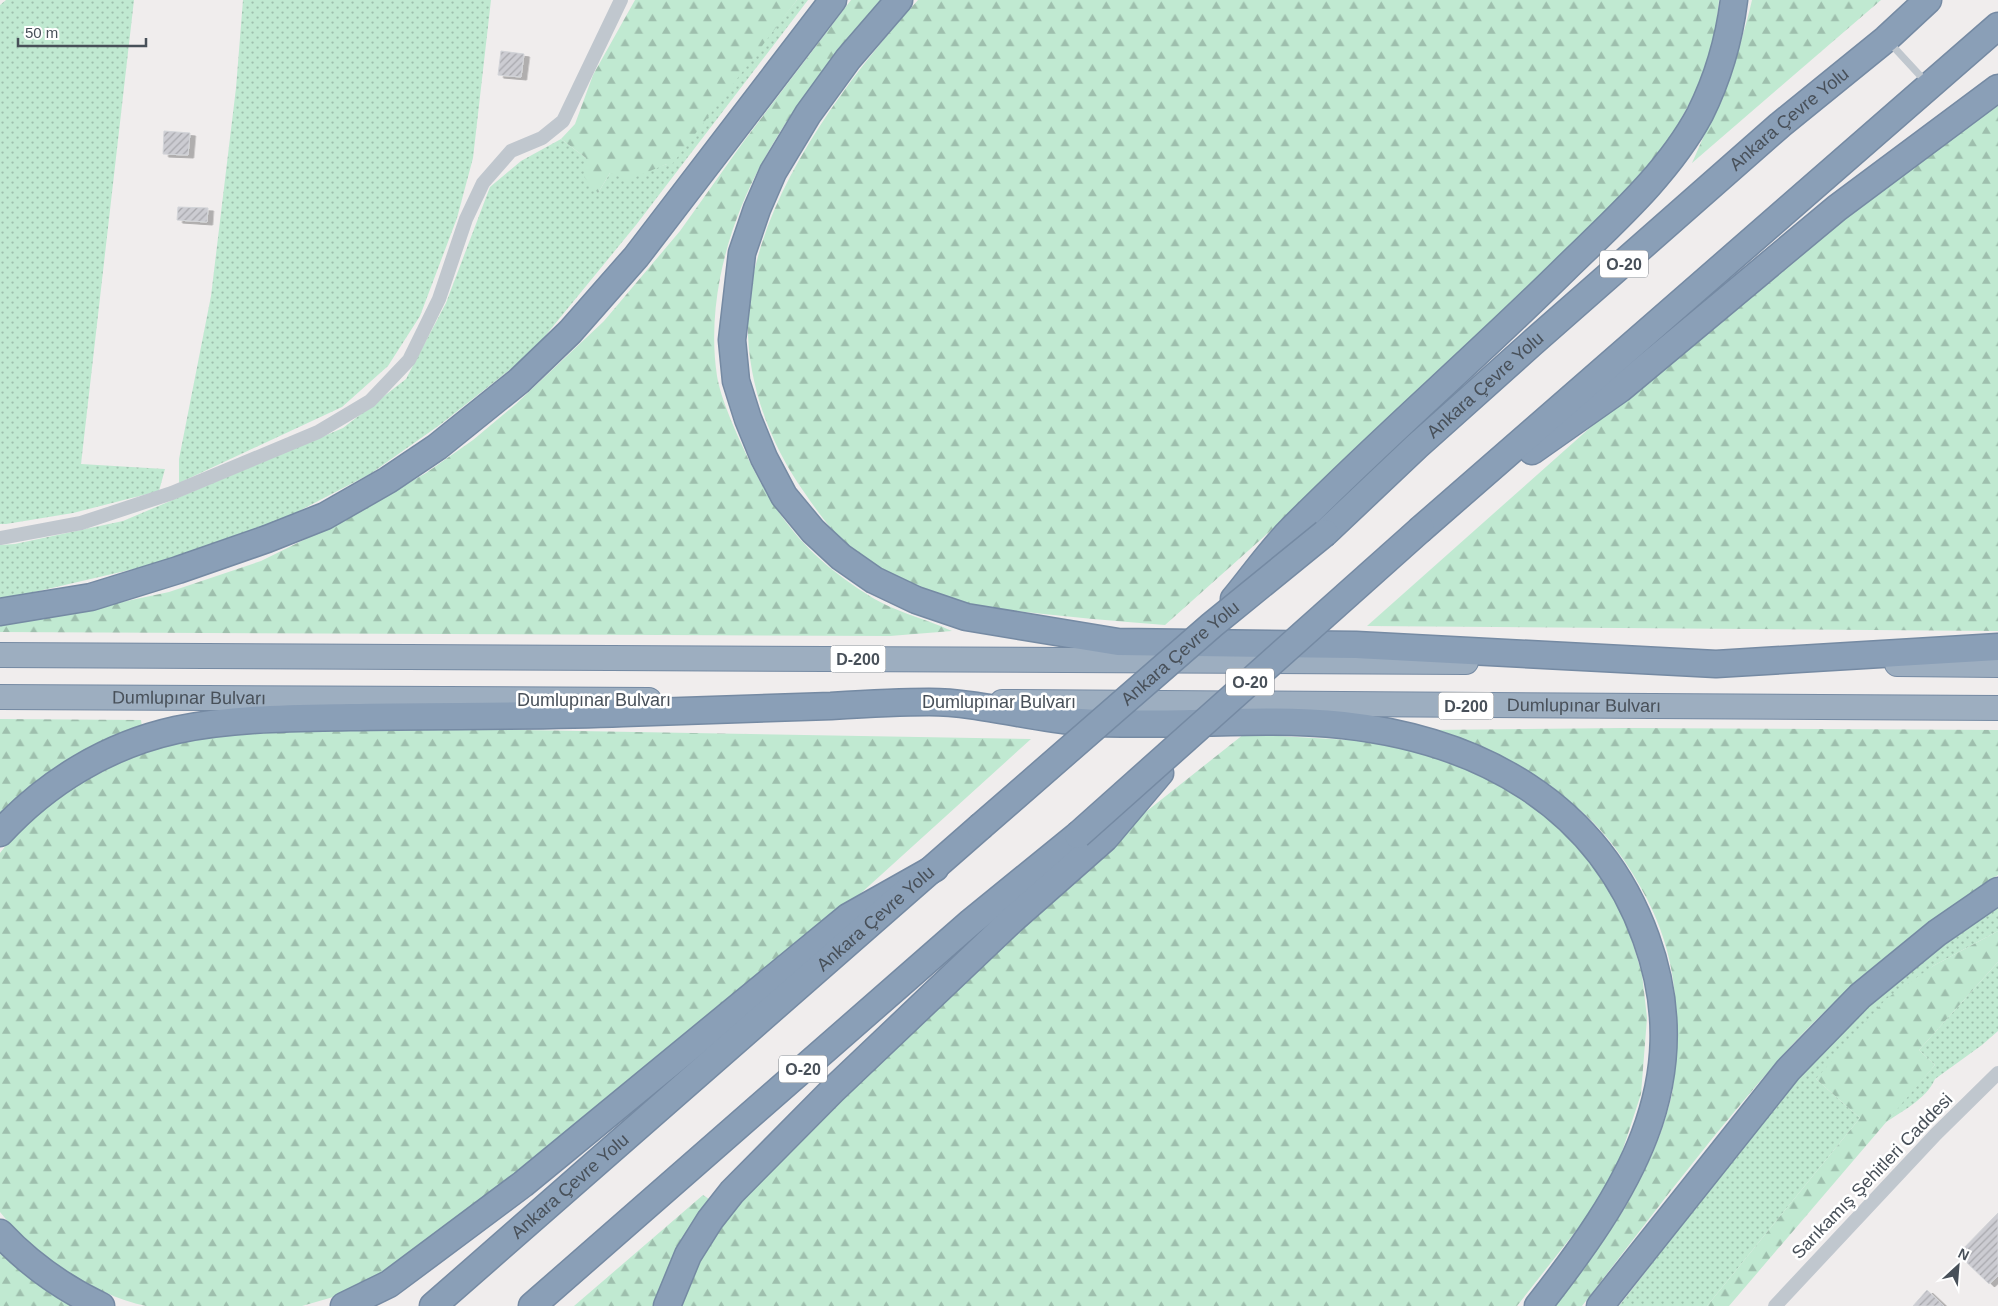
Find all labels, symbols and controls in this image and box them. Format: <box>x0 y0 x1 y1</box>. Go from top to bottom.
scale bar <box>18 15 145 47</box>
text: 50 m <box>25 24 58 41</box>
street label: Ankara Çevre Yolu <box>1725 63 1853 175</box>
road number: O-20 <box>1600 250 1648 278</box>
street label: Ankara Çevre Yolu <box>1423 328 1547 442</box>
street label: Ankara Çevre Yolu <box>1117 597 1243 710</box>
road number: D-200 <box>830 646 886 672</box>
road number: O-20 <box>1226 669 1274 696</box>
street label: Dumlupınar Bulvarı <box>112 688 266 708</box>
street label: Dumlupınar Bulvarı <box>517 690 671 710</box>
street label: Dumlupınar Bulvarı <box>922 692 1076 712</box>
road number: D-200 <box>1438 692 1494 719</box>
street label: Dumlupınar Bulvarı <box>1507 695 1661 716</box>
street label: Ankara Çevre Yolu <box>813 862 938 975</box>
road number: O-20 <box>779 1056 827 1082</box>
street label: Sarıkamış Şehitleri Caddesi <box>1788 1089 1956 1263</box>
street label: Ankara Çevre Yolu <box>507 1129 633 1243</box>
north arrow <box>1933 1241 1983 1291</box>
text: N <box>1956 1245 1972 1264</box>

